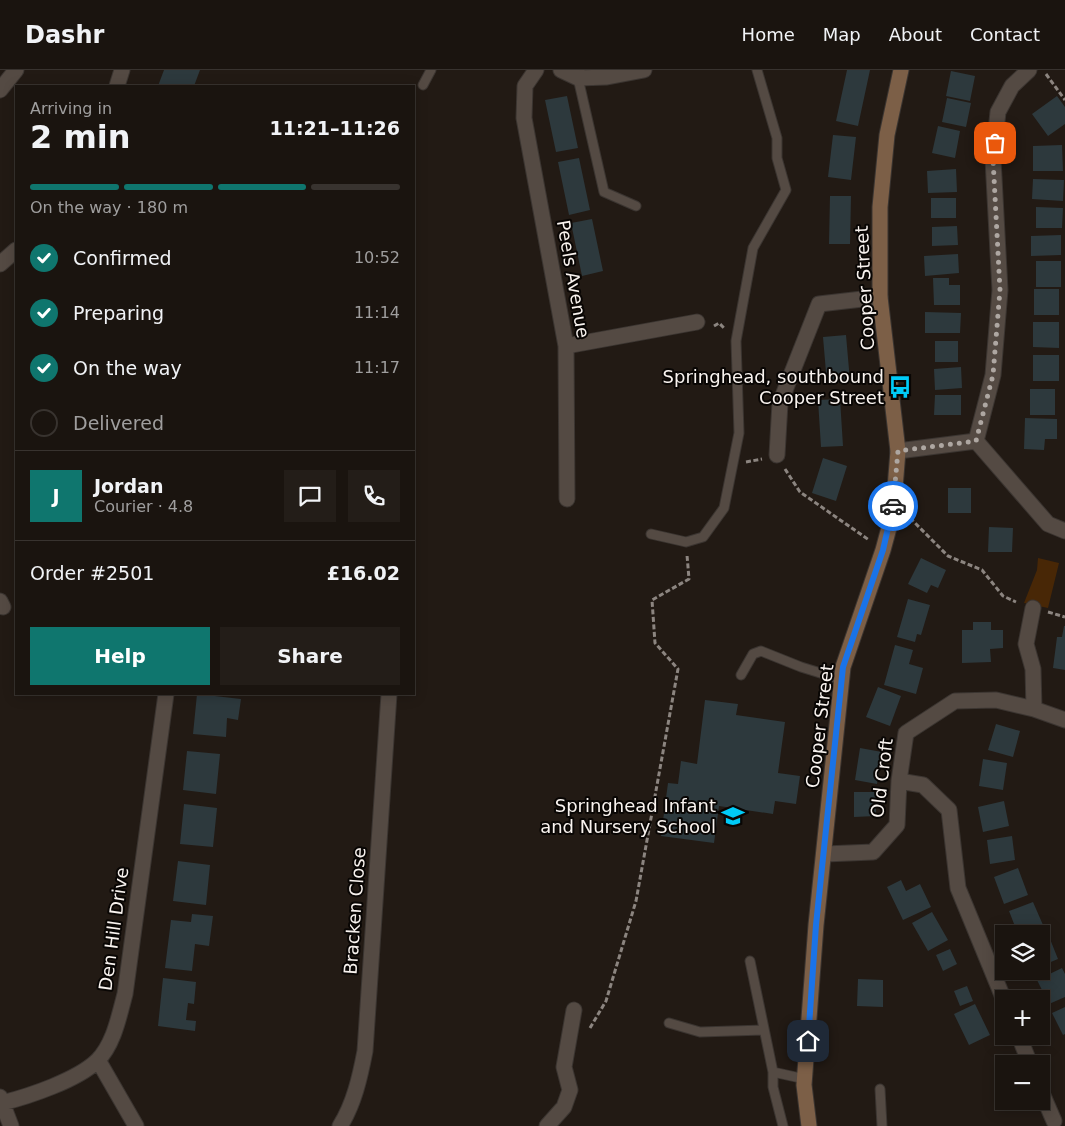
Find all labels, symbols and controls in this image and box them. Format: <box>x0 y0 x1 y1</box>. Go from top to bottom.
text: Dashr <box>25 21 104 49</box>
text: Home <box>742 24 795 45</box>
text: Map <box>823 24 861 45</box>
text: About <box>889 24 942 45</box>
text: Contact <box>970 24 1040 45</box>
text: Arriving in <box>30 99 112 118</box>
text: 11:21–11:26 <box>270 117 400 139</box>
text: 2 min <box>30 118 131 156</box>
pin <box>974 122 1016 164</box>
icon: bag <box>981 129 1009 157</box>
text: On the way · 180 m <box>30 198 188 217</box>
street label: Peels Avenue <box>553 218 594 340</box>
street label: Cooper Street <box>851 225 878 351</box>
icon: check <box>30 244 58 272</box>
text: Confirmed <box>73 247 172 269</box>
text: 10:52 <box>354 248 400 267</box>
icon: check <box>30 299 58 327</box>
text: Preparing <box>73 302 164 324</box>
text: 11:14 <box>354 303 400 322</box>
icon: check <box>30 354 58 382</box>
text: On the way <box>73 357 182 379</box>
text: 11:17 <box>354 358 400 377</box>
place label: Springhead, southbound Cooper Street <box>663 366 884 408</box>
bus stop icon: Springhead, southbound Cooper Street <box>887 374 913 400</box>
text: Delivered <box>73 412 164 434</box>
button: chat <box>284 470 336 522</box>
button: phone <box>348 470 400 522</box>
text: Jordan <box>94 475 163 497</box>
courier <box>868 481 918 531</box>
text: J <box>52 485 60 507</box>
icon: car <box>879 492 907 520</box>
text: Courier · 4.8 <box>94 497 193 516</box>
text: Order #2501 <box>30 562 154 584</box>
text: £16.02 <box>327 562 400 584</box>
button: Help <box>30 627 210 685</box>
button: Share <box>220 627 400 685</box>
street label: Cooper Street <box>801 663 838 789</box>
street label: Old Croft <box>866 737 897 819</box>
place label: Springhead Infant and Nursery School <box>540 795 716 837</box>
school or university icon: Springhead Infant and Nursery School <box>720 803 746 829</box>
street label: Bracken Close <box>340 847 369 975</box>
street label: Den Hill Drive <box>94 866 133 992</box>
map controls <box>995 925 1050 1110</box>
button: layers <box>995 925 1050 980</box>
button: + <box>995 990 1050 1045</box>
pin <box>787 1020 829 1062</box>
icon: home <box>794 1027 822 1055</box>
button: − <box>995 1055 1050 1110</box>

